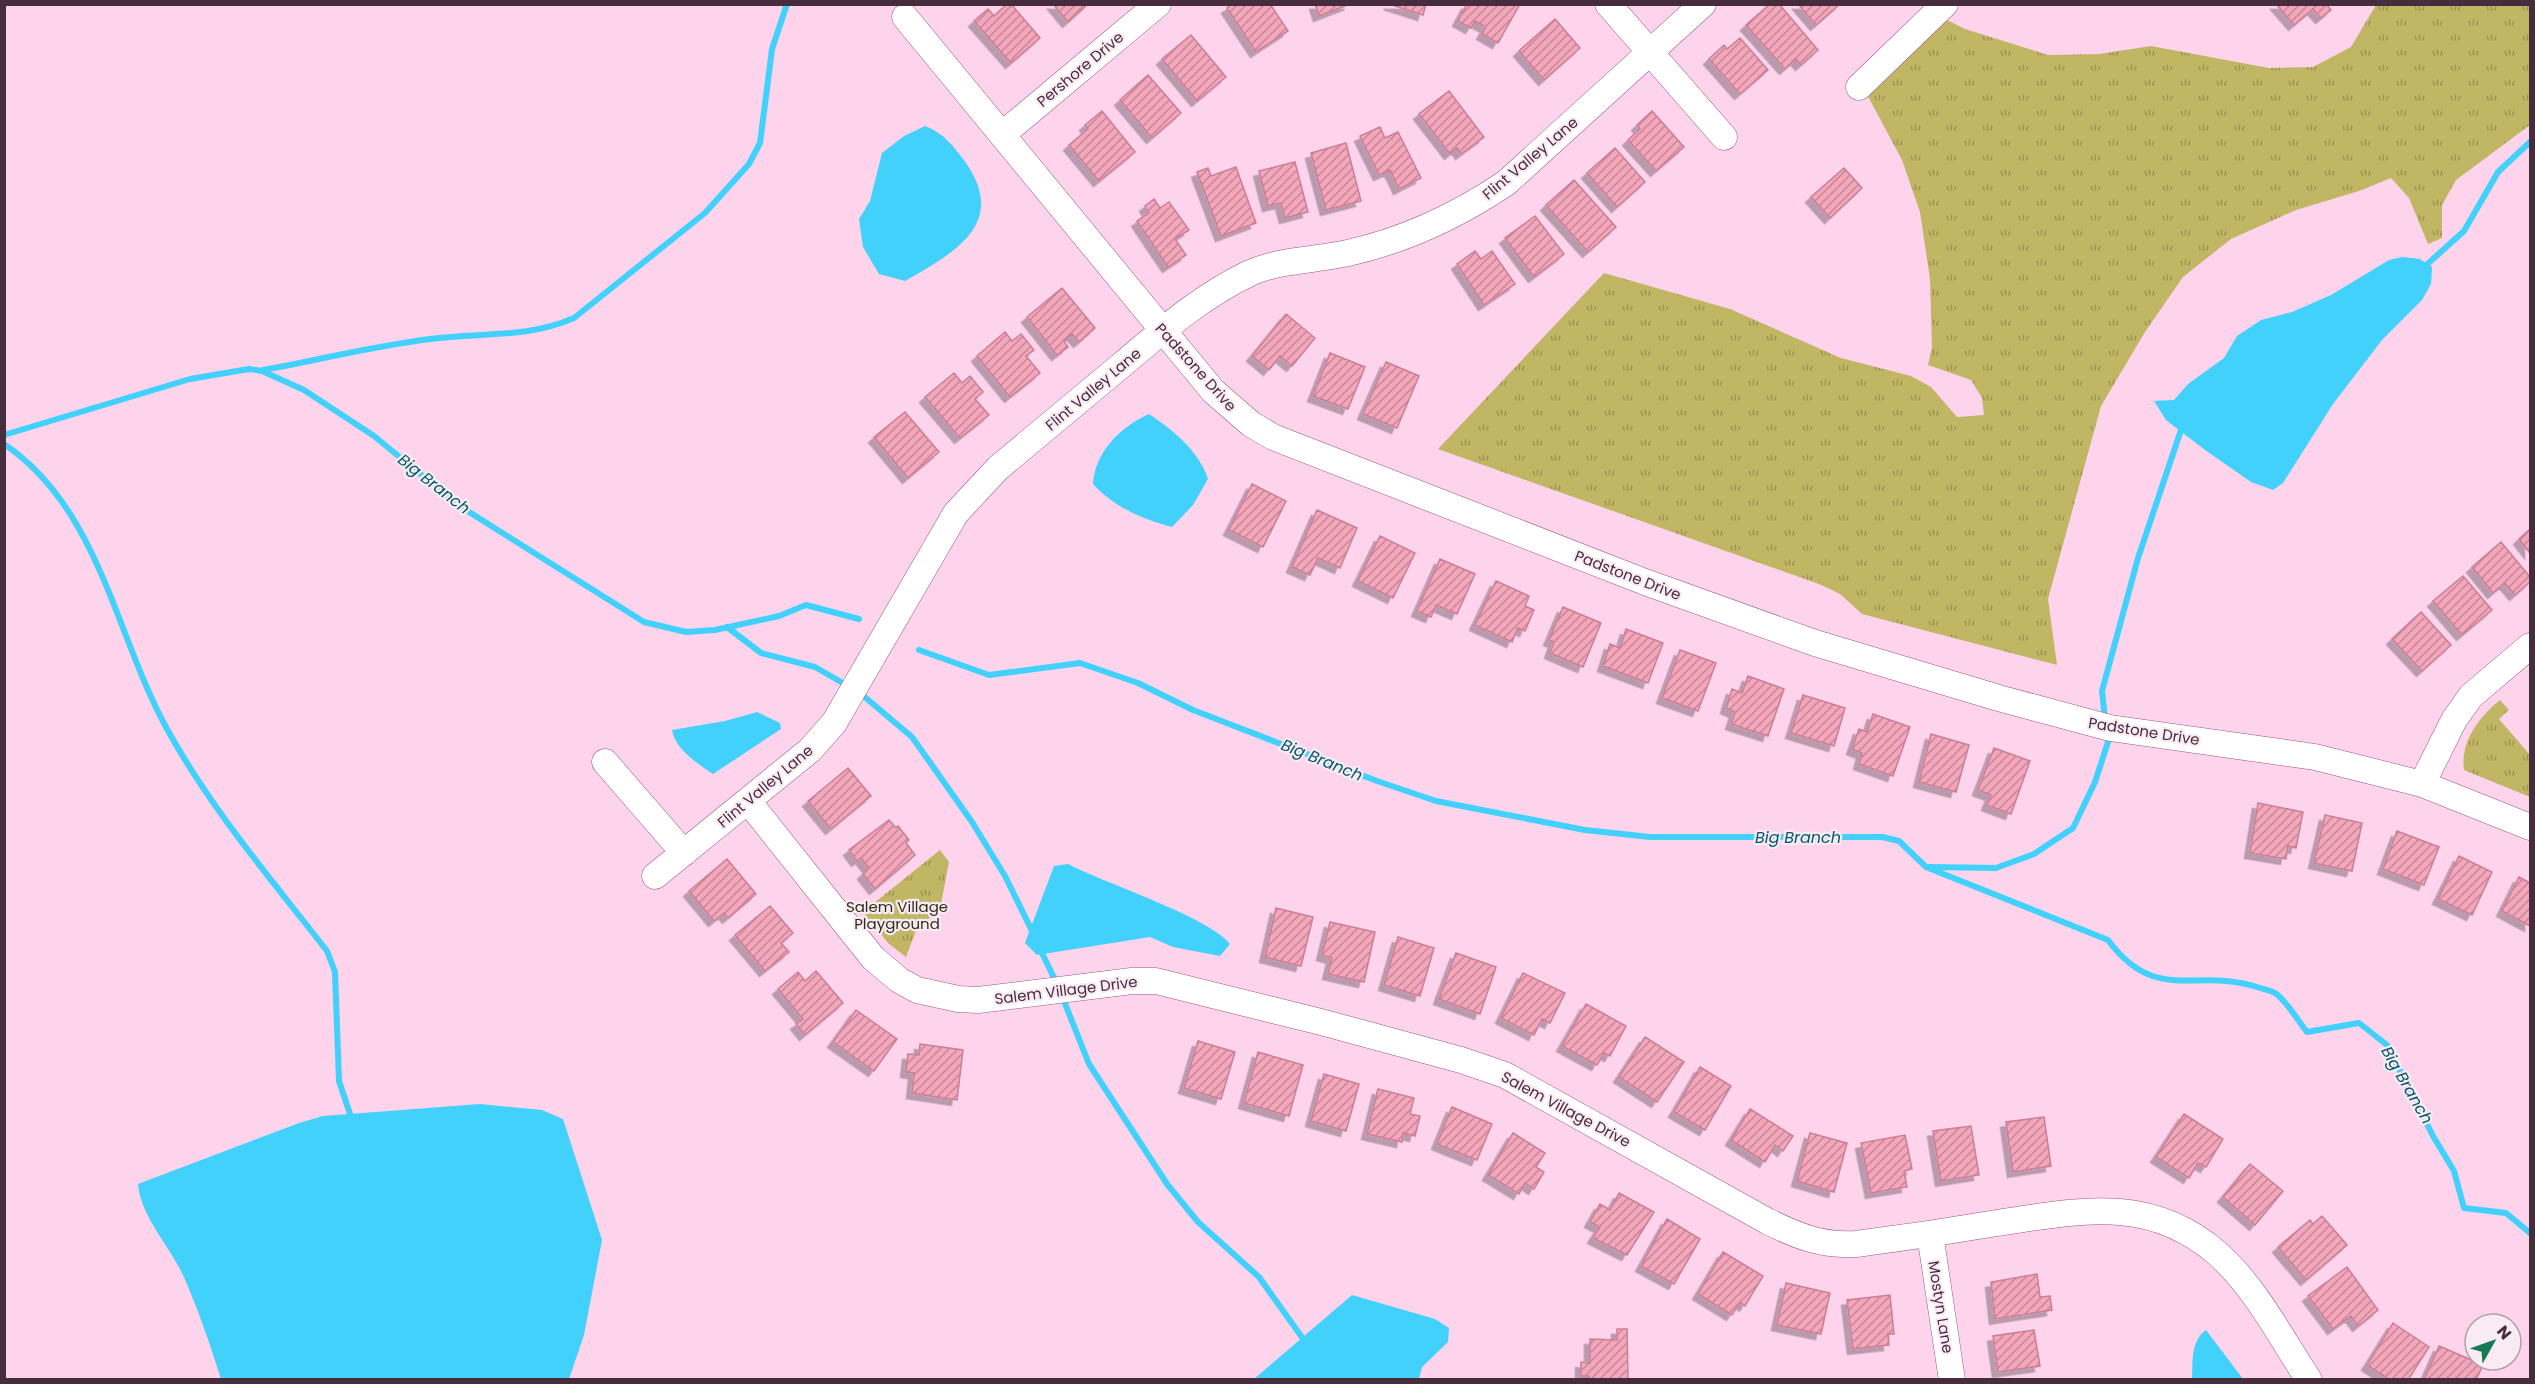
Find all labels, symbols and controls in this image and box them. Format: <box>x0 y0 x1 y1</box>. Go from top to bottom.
street label: Pershore Drive <box>1032 27 1128 111</box>
street label: Flint Valley Lane <box>1478 112 1582 204</box>
street label: Padstone Drive <box>1151 318 1241 416</box>
street label: Flint Valley Lane <box>1041 343 1145 435</box>
water label: Big Branch <box>393 448 475 520</box>
street label: Padstone Drive <box>1572 545 1684 605</box>
street label: Padstone Drive <box>2087 712 2201 750</box>
water label: Big Branch <box>1278 733 1366 787</box>
street label: Flint Valley Lane <box>713 740 817 832</box>
water label: Big Branch <box>1755 826 1841 849</box>
park label: Salem Village Playground <box>846 896 948 934</box>
street label: Salem Village Drive <box>993 971 1139 1009</box>
water label: Big Branch <box>2376 1042 2438 1128</box>
street label: Salem Village Drive <box>1498 1066 1634 1152</box>
street label: Mostyn Lane <box>1923 1259 1959 1355</box>
north arrow <box>2463 1312 2523 1372</box>
text: N <box>2491 1321 2517 1345</box>

